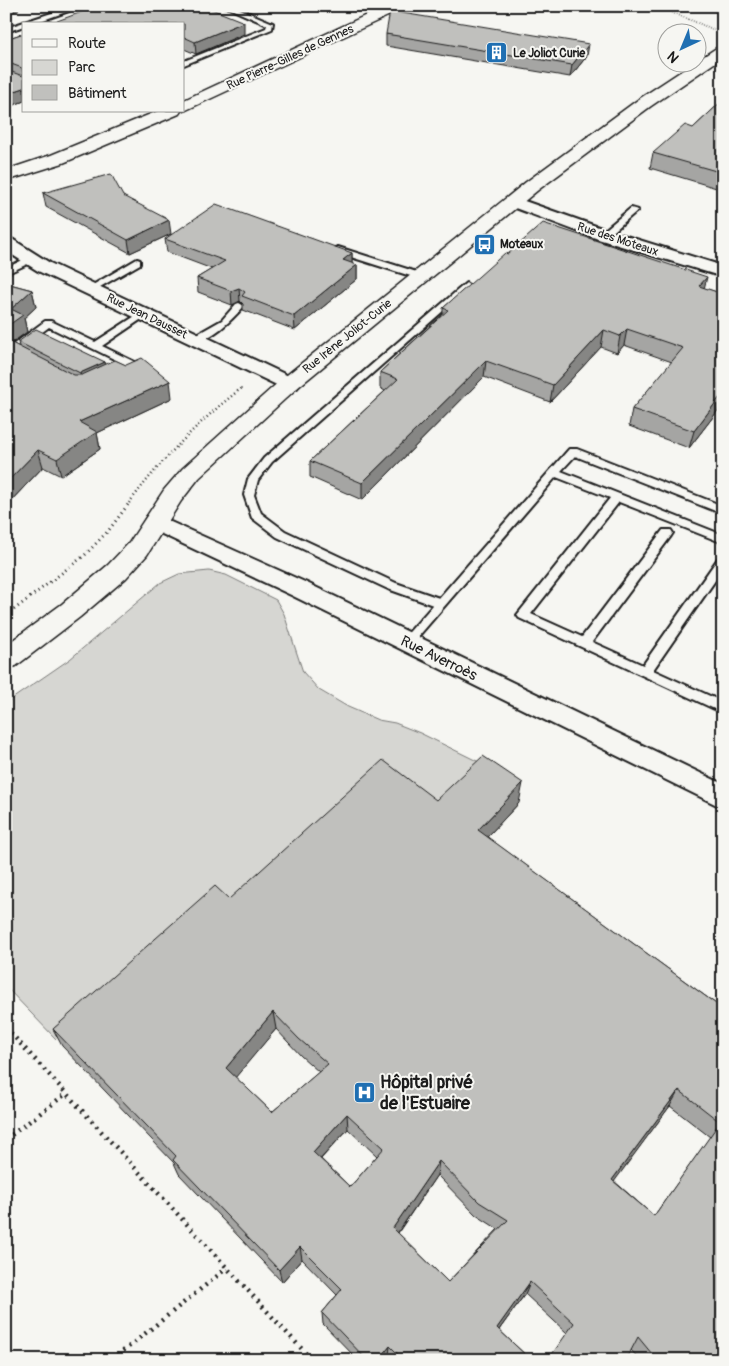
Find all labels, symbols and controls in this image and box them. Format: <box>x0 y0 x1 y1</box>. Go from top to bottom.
street label: Rue Pierre-Gilles de Gennes <box>224 21 357 93</box>
legend <box>22 22 185 112</box>
north arrow <box>656 22 706 72</box>
text: Route <box>68 34 106 53</box>
building icon: Le Joliot Curie <box>485 41 509 65</box>
place label: Le Joliot Curie <box>513 46 586 61</box>
text: N <box>664 48 683 66</box>
text: Parc <box>68 58 96 77</box>
text: Bâtiment <box>68 84 128 103</box>
street label: Rue des Moteaux <box>575 219 660 260</box>
bus stop icon: Moteaux <box>472 232 496 256</box>
place label: Moteaux <box>500 237 543 252</box>
street label: Rue Jean Dausset <box>104 290 190 343</box>
street label: Rue Irène Joliot-Curie <box>300 296 395 377</box>
street label: Rue Averroès <box>397 632 481 685</box>
place label: Hôpital privé de l'Estuaire <box>380 1071 474 1115</box>
hospital icon: Hôpital privé de l'Estuaire <box>352 1080 376 1104</box>

